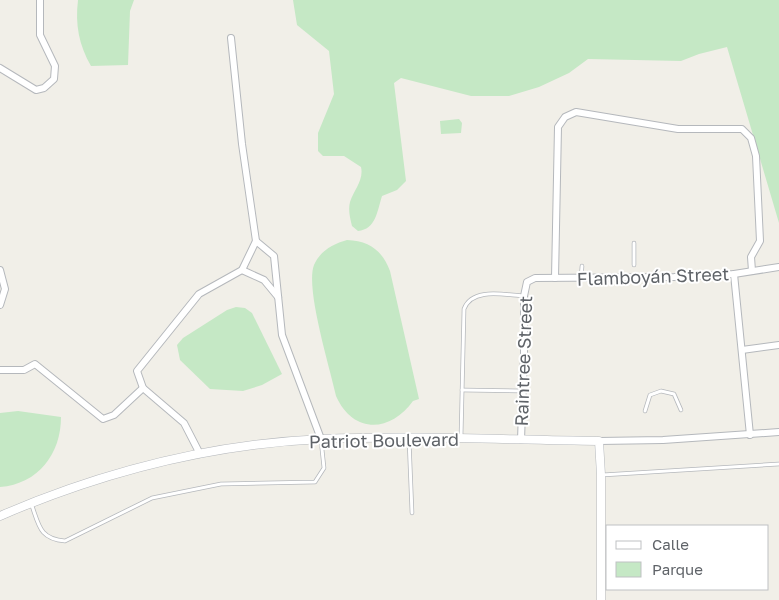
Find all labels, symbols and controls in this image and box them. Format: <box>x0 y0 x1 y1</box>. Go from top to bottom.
street label: Flamboyán Street <box>576 262 730 290</box>
street label: Raintree Street <box>510 295 536 427</box>
street label: Patriot Boulevard <box>309 428 459 452</box>
legend <box>606 525 769 590</box>
text: Calle <box>652 535 689 553</box>
text: Parque <box>652 560 703 578</box>

